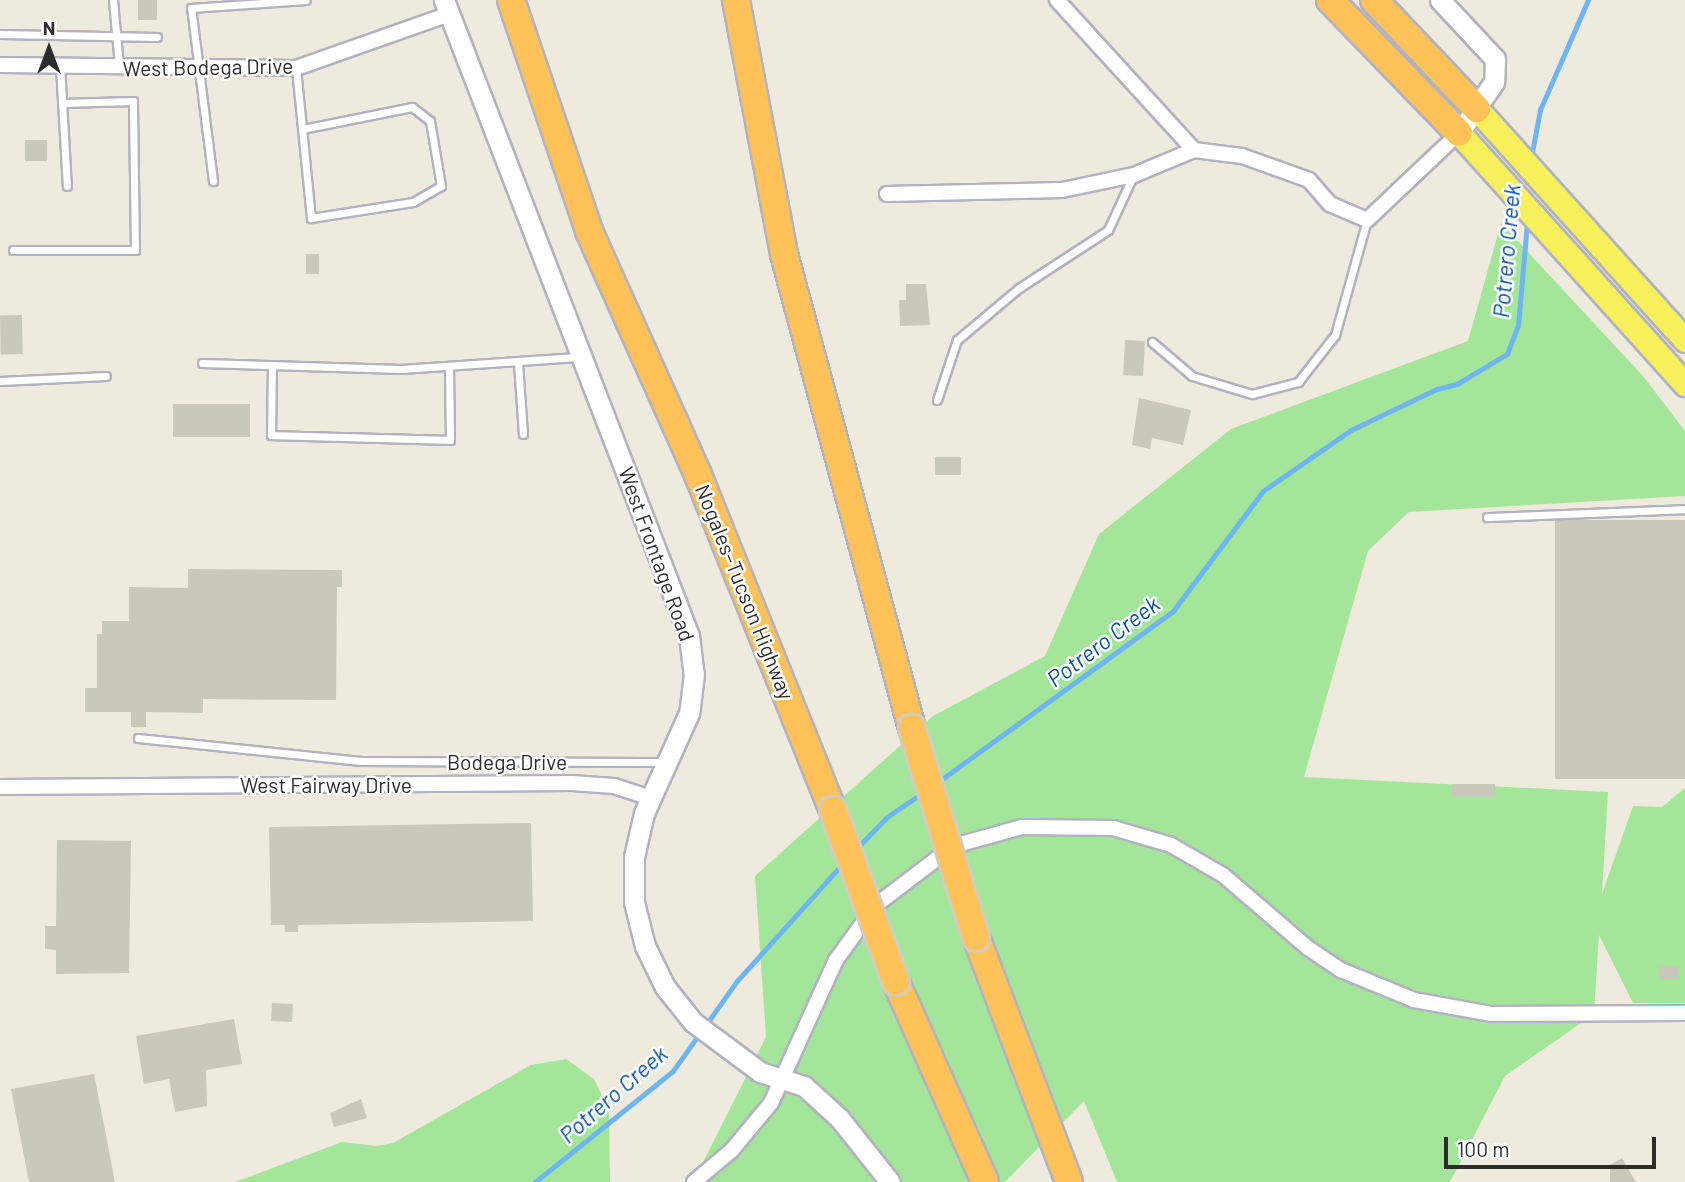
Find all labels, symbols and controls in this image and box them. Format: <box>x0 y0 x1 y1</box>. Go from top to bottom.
north arrow <box>14 14 84 84</box>
text: N <box>43 16 55 39</box>
street label: West Bodega Drive <box>123 53 293 81</box>
water label: Potrero Creek <box>1486 183 1526 319</box>
street label: West Frontage Road <box>614 463 700 645</box>
street label: Nogales–Tucson Highway <box>690 481 800 703</box>
water label: Potrero Creek <box>1041 590 1165 692</box>
street label: Bodega Drive <box>447 749 567 775</box>
street label: West Fairway Drive <box>240 772 412 798</box>
water label: Potrero Creek <box>553 1040 673 1148</box>
scale bar <box>1447 1122 1659 1166</box>
text: 100 m <box>1457 1136 1510 1161</box>

